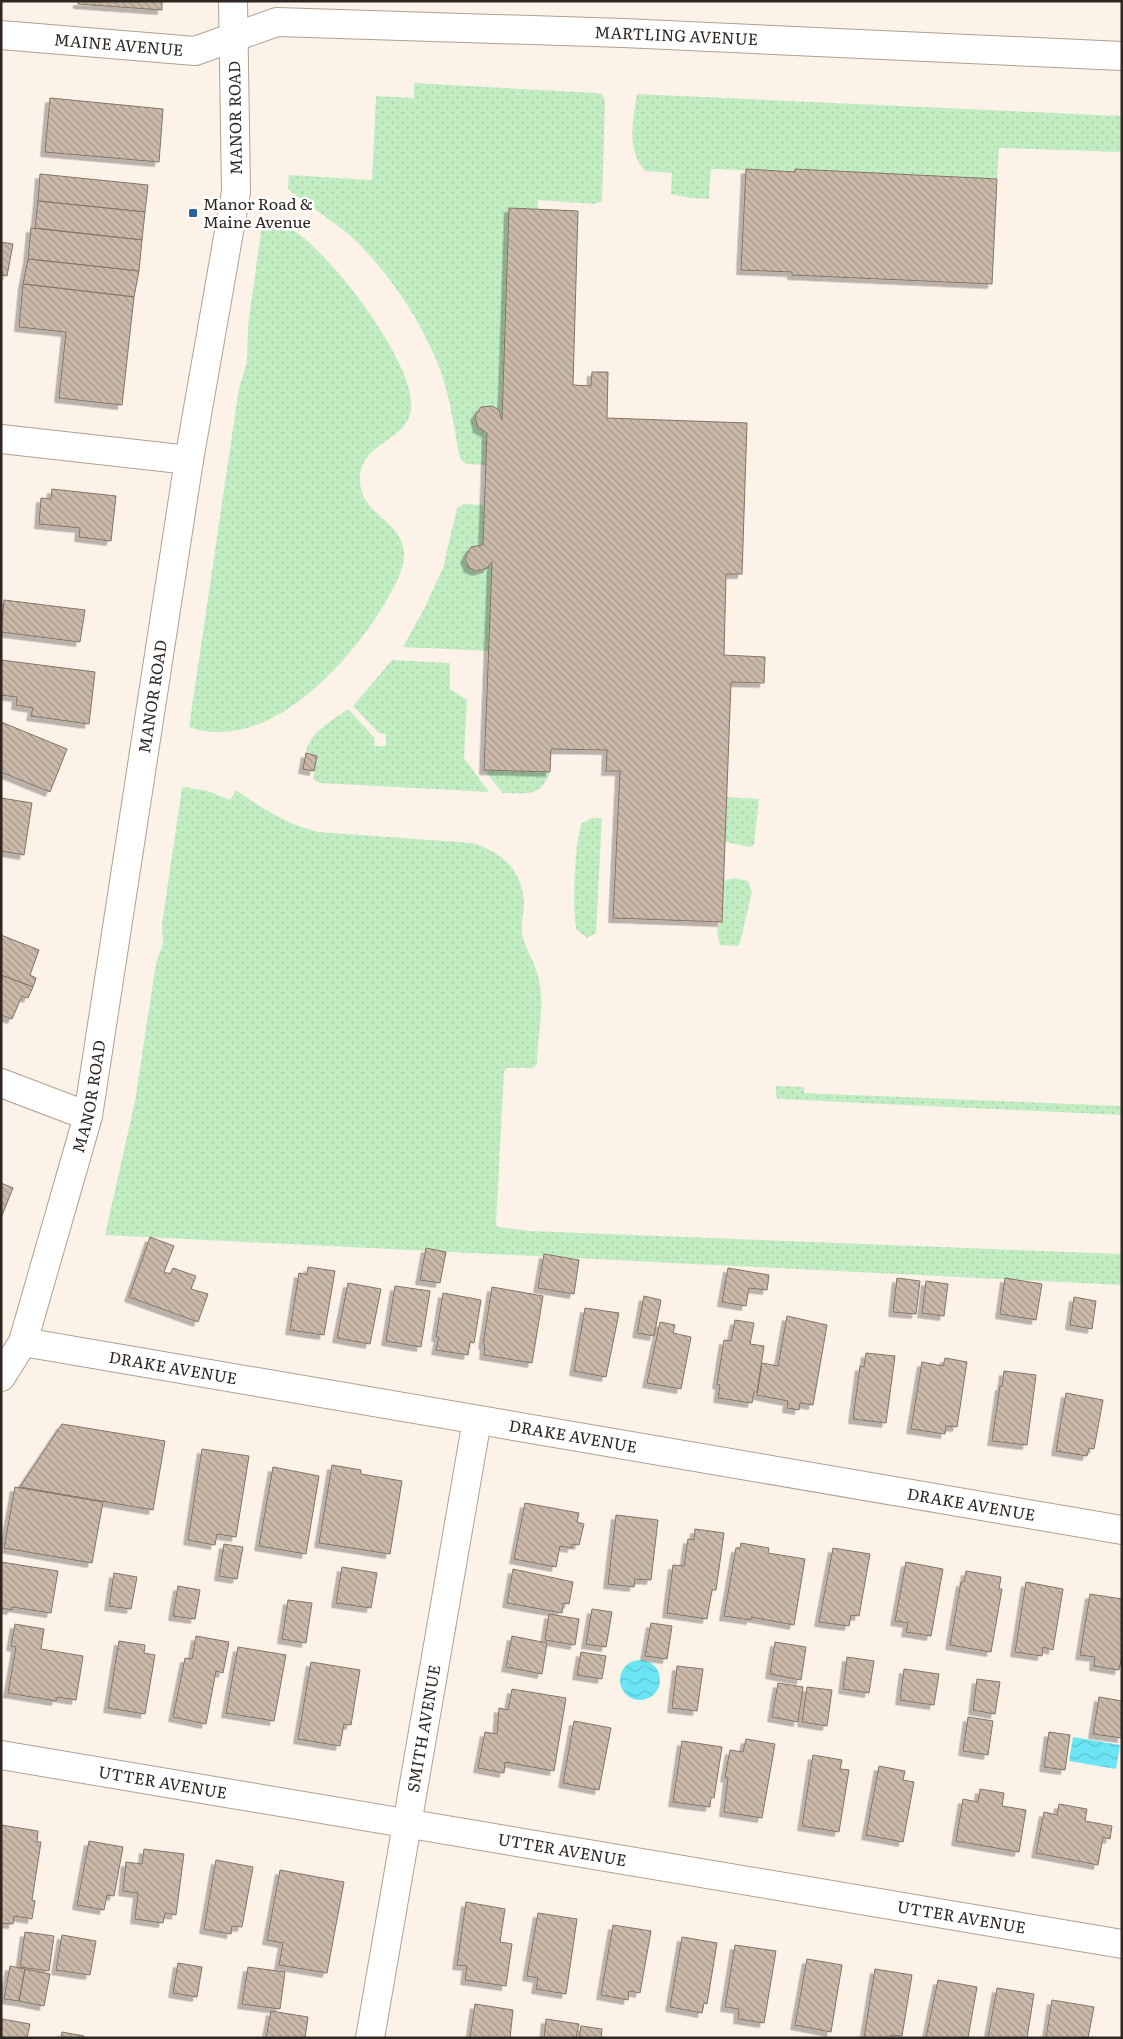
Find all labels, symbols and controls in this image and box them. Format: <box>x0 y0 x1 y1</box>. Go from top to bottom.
street label: MARTLING AVENUE <box>594 19 759 50</box>
street label: MAINE AVENUE <box>53 26 184 61</box>
street label: MANOR ROAD <box>221 61 247 175</box>
place label: Manor Road & Maine Avenue <box>203 191 313 233</box>
marker: Manor Road & Maine Avenue <box>187 207 199 219</box>
street label: MANOR ROAD <box>131 638 172 755</box>
street label: MANOR ROAD <box>65 1038 111 1155</box>
street label: DRAKE AVENUE <box>107 1344 239 1389</box>
street label: DRAKE AVENUE <box>507 1412 639 1458</box>
street label: DRAKE AVENUE <box>905 1480 1037 1526</box>
street label: SMITH AVENUE <box>400 1663 445 1794</box>
street label: UTTER AVENUE <box>97 1759 229 1804</box>
street label: UTTER AVENUE <box>496 1826 628 1871</box>
street label: UTTER AVENUE <box>895 1893 1028 1939</box>

